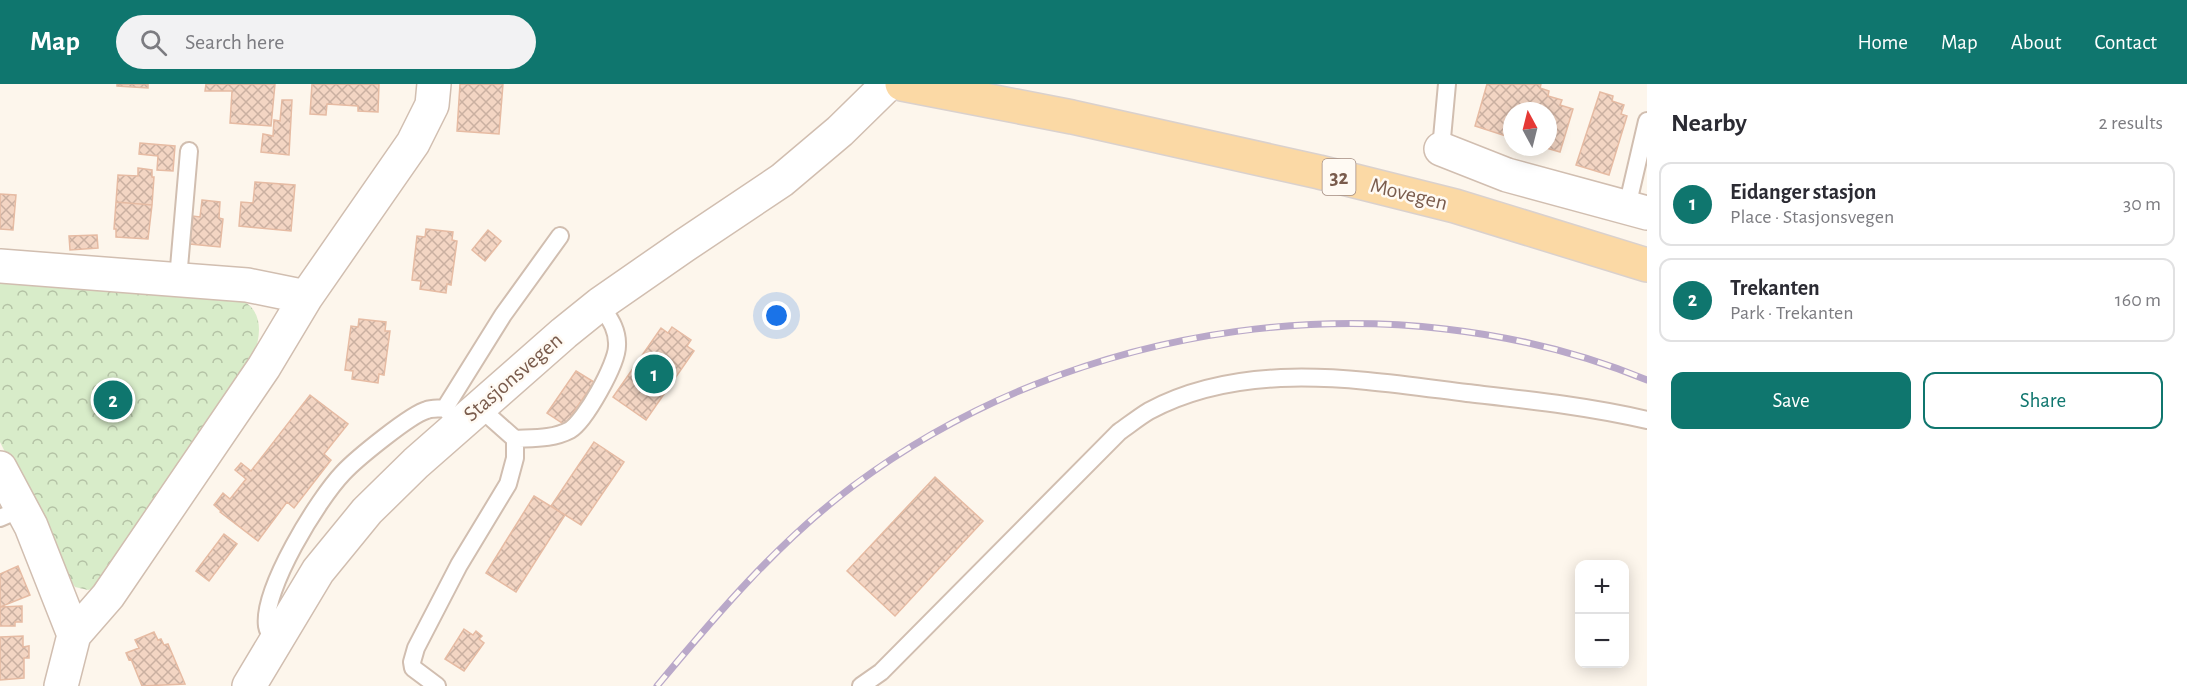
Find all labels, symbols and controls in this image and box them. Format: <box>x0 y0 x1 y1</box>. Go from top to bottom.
search box <box>116 15 536 69</box>
icon: search <box>137 26 170 59</box>
text: Map <box>30 28 80 56</box>
text: Search here <box>185 31 284 53</box>
text: Home <box>1857 32 1908 53</box>
text: Map <box>1941 32 1978 53</box>
text: About <box>2011 32 2061 53</box>
text: Contact <box>2094 32 2157 53</box>
north arrow <box>1503 102 1557 156</box>
text: Nearby <box>1671 110 1747 136</box>
text: 2 results <box>2099 113 2163 133</box>
road number: 32 <box>1322 159 1356 195</box>
street label: Movegen <box>1368 174 1450 214</box>
text: Eidanger stasjon <box>1730 181 1876 203</box>
text: 1 <box>1689 194 1696 214</box>
text: 30 m <box>2123 194 2161 214</box>
text: Place · Stasjonsvegen <box>1730 207 1894 227</box>
text: Trekanten <box>1730 277 1820 299</box>
text: 2 <box>1688 290 1697 310</box>
text: 160 m <box>2115 290 2161 310</box>
your location <box>762 301 791 330</box>
text: Park · Trekanten <box>1730 303 1854 323</box>
street label: Stasjonsvegen <box>459 328 567 426</box>
pin: 1 <box>634 352 674 396</box>
button: Save <box>1671 372 1911 429</box>
button: Share <box>1923 372 2163 429</box>
pin: 2 <box>94 378 132 422</box>
map controls <box>1575 560 1629 668</box>
button: + <box>1575 560 1629 614</box>
button: − <box>1575 614 1629 668</box>

